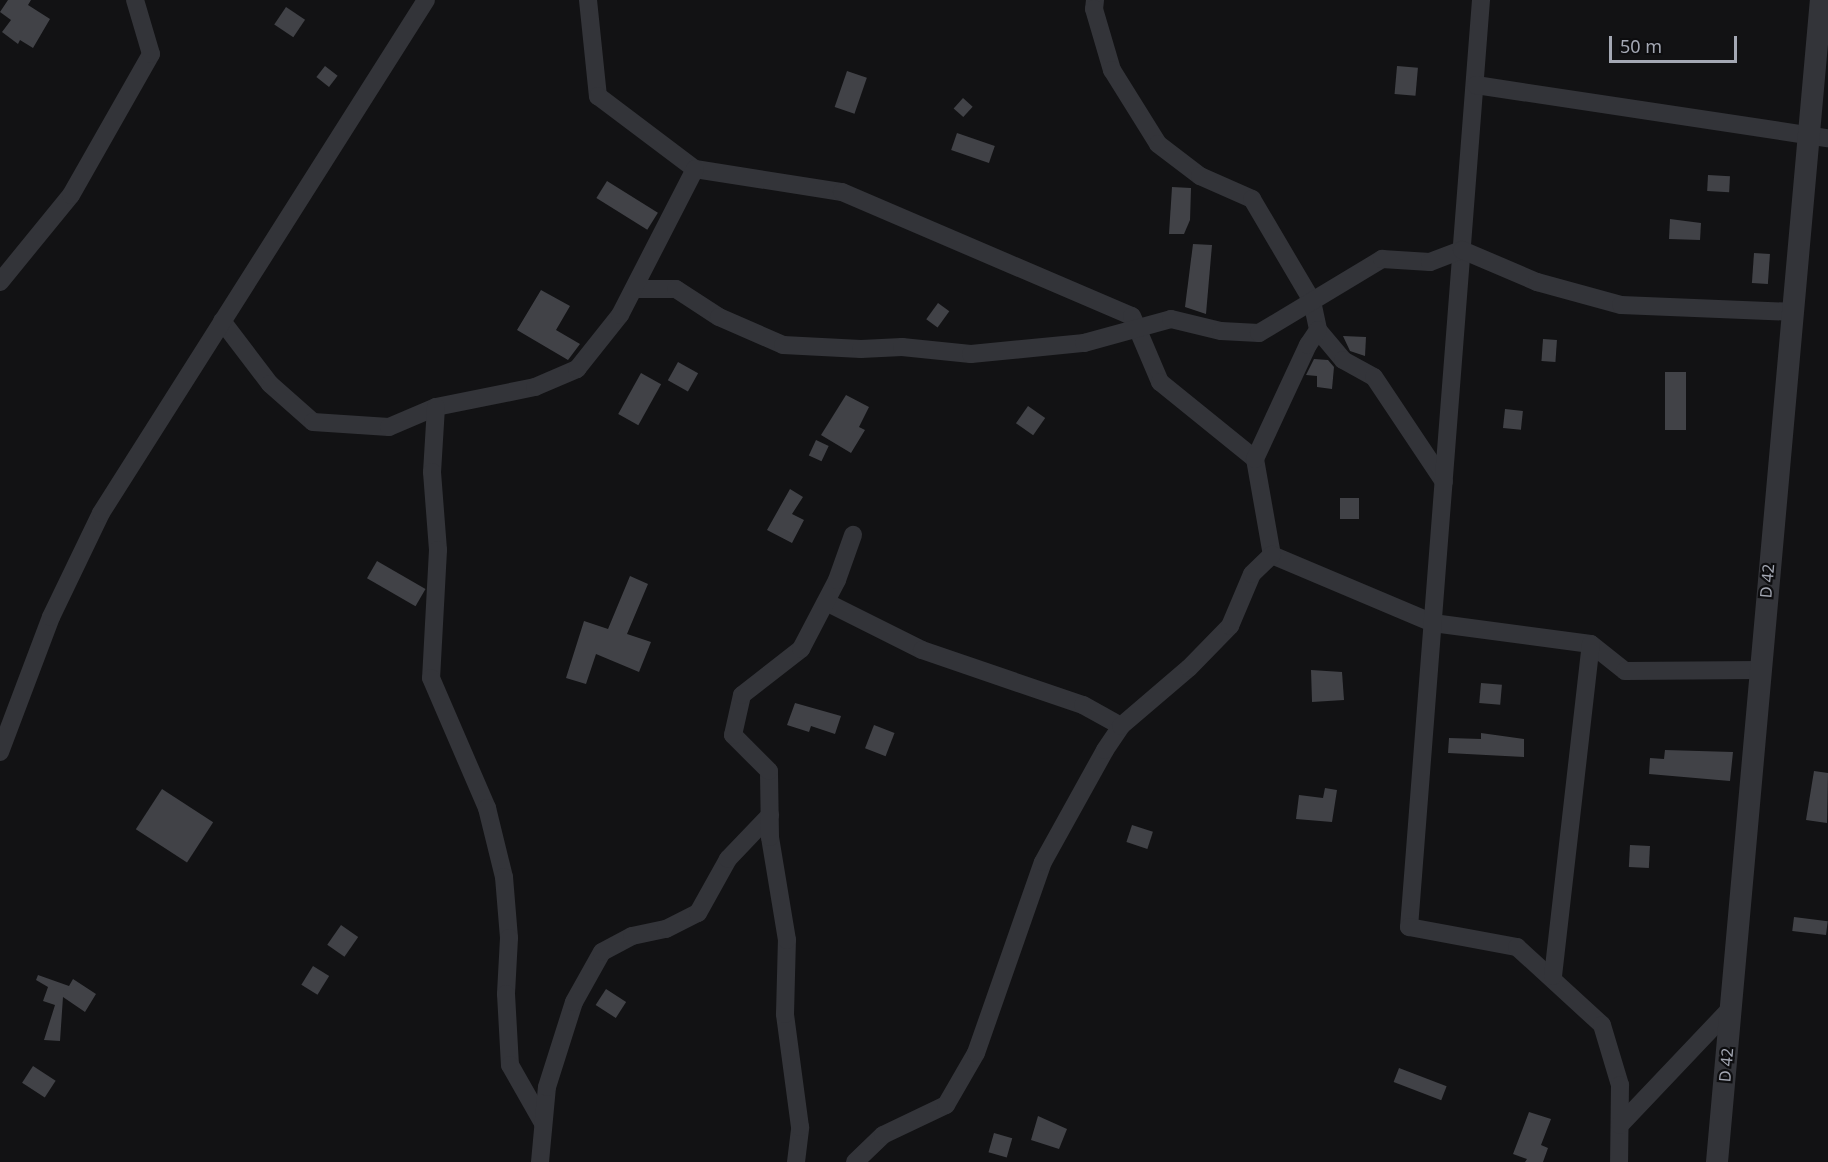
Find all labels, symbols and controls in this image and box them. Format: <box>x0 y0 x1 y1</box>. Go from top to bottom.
scale bar <box>1612 24 1740 62</box>
text: 50 m <box>1620 34 1662 58</box>
street label: D 42 <box>1756 563 1778 599</box>
street label: D 42 <box>1715 1047 1737 1083</box>

